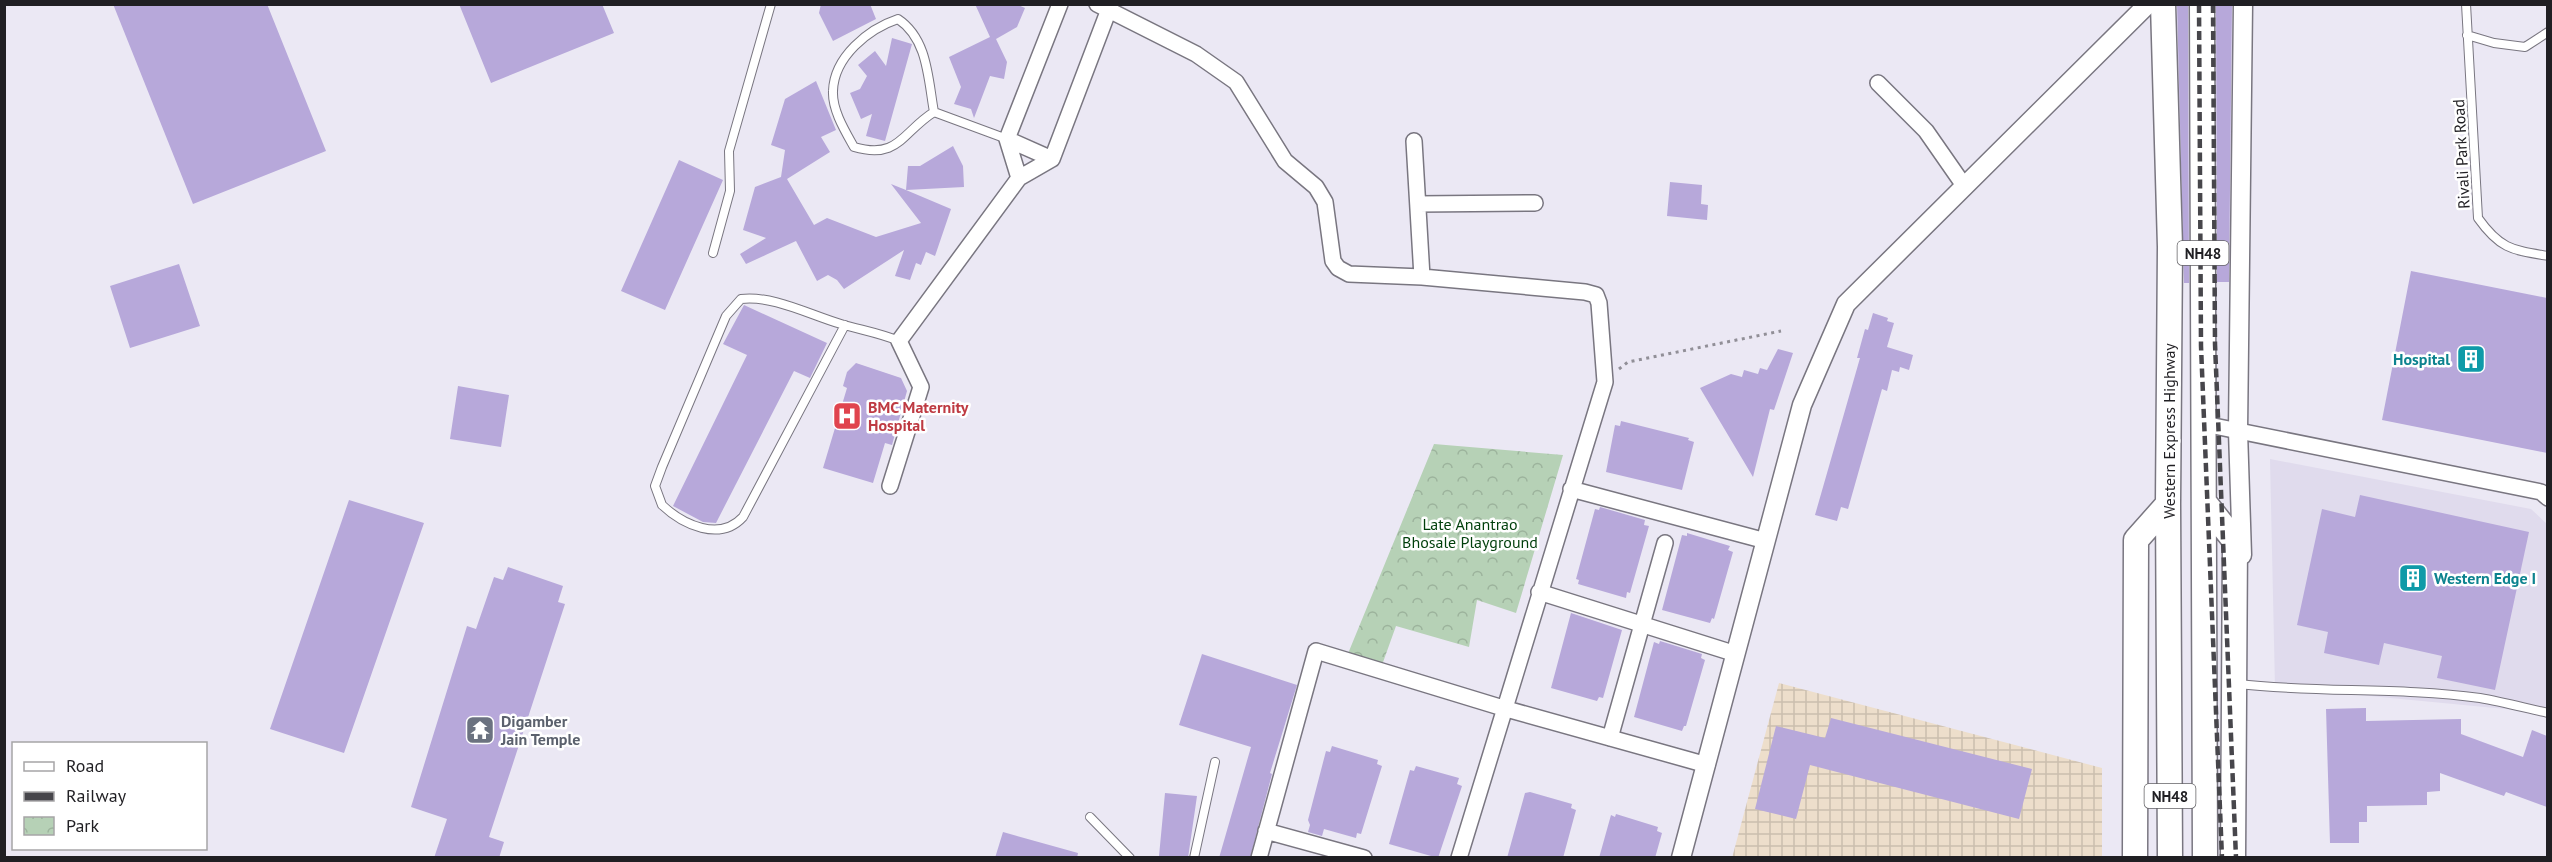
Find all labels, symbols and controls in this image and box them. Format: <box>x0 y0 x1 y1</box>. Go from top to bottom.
street label: Rivali Park Road <box>2448 99 2474 209</box>
road number: NH48 <box>2178 241 2228 265</box>
street label: Western Express Highway <box>2159 343 2179 519</box>
building icon: Hospital <box>2455 343 2487 375</box>
place label: Hospital <box>2393 349 2450 369</box>
place label: BMC Maternity Hospital <box>868 397 969 435</box>
hospital icon: BMC Maternity Hospital <box>831 400 863 432</box>
park label: Late Anantrao Bhosale Playground <box>1402 514 1538 552</box>
building icon: Western Edge I <box>2397 562 2429 594</box>
place label: Western Edge I <box>2434 568 2536 588</box>
place label: Digamber Jain Temple <box>500 711 580 749</box>
temple icon: Digamber Jain Temple <box>464 714 496 746</box>
legend <box>12 742 207 850</box>
text: Road <box>66 754 104 777</box>
text: Railway <box>66 784 127 807</box>
road number: NH48 <box>2144 784 2196 808</box>
text: Park <box>66 814 99 837</box>

